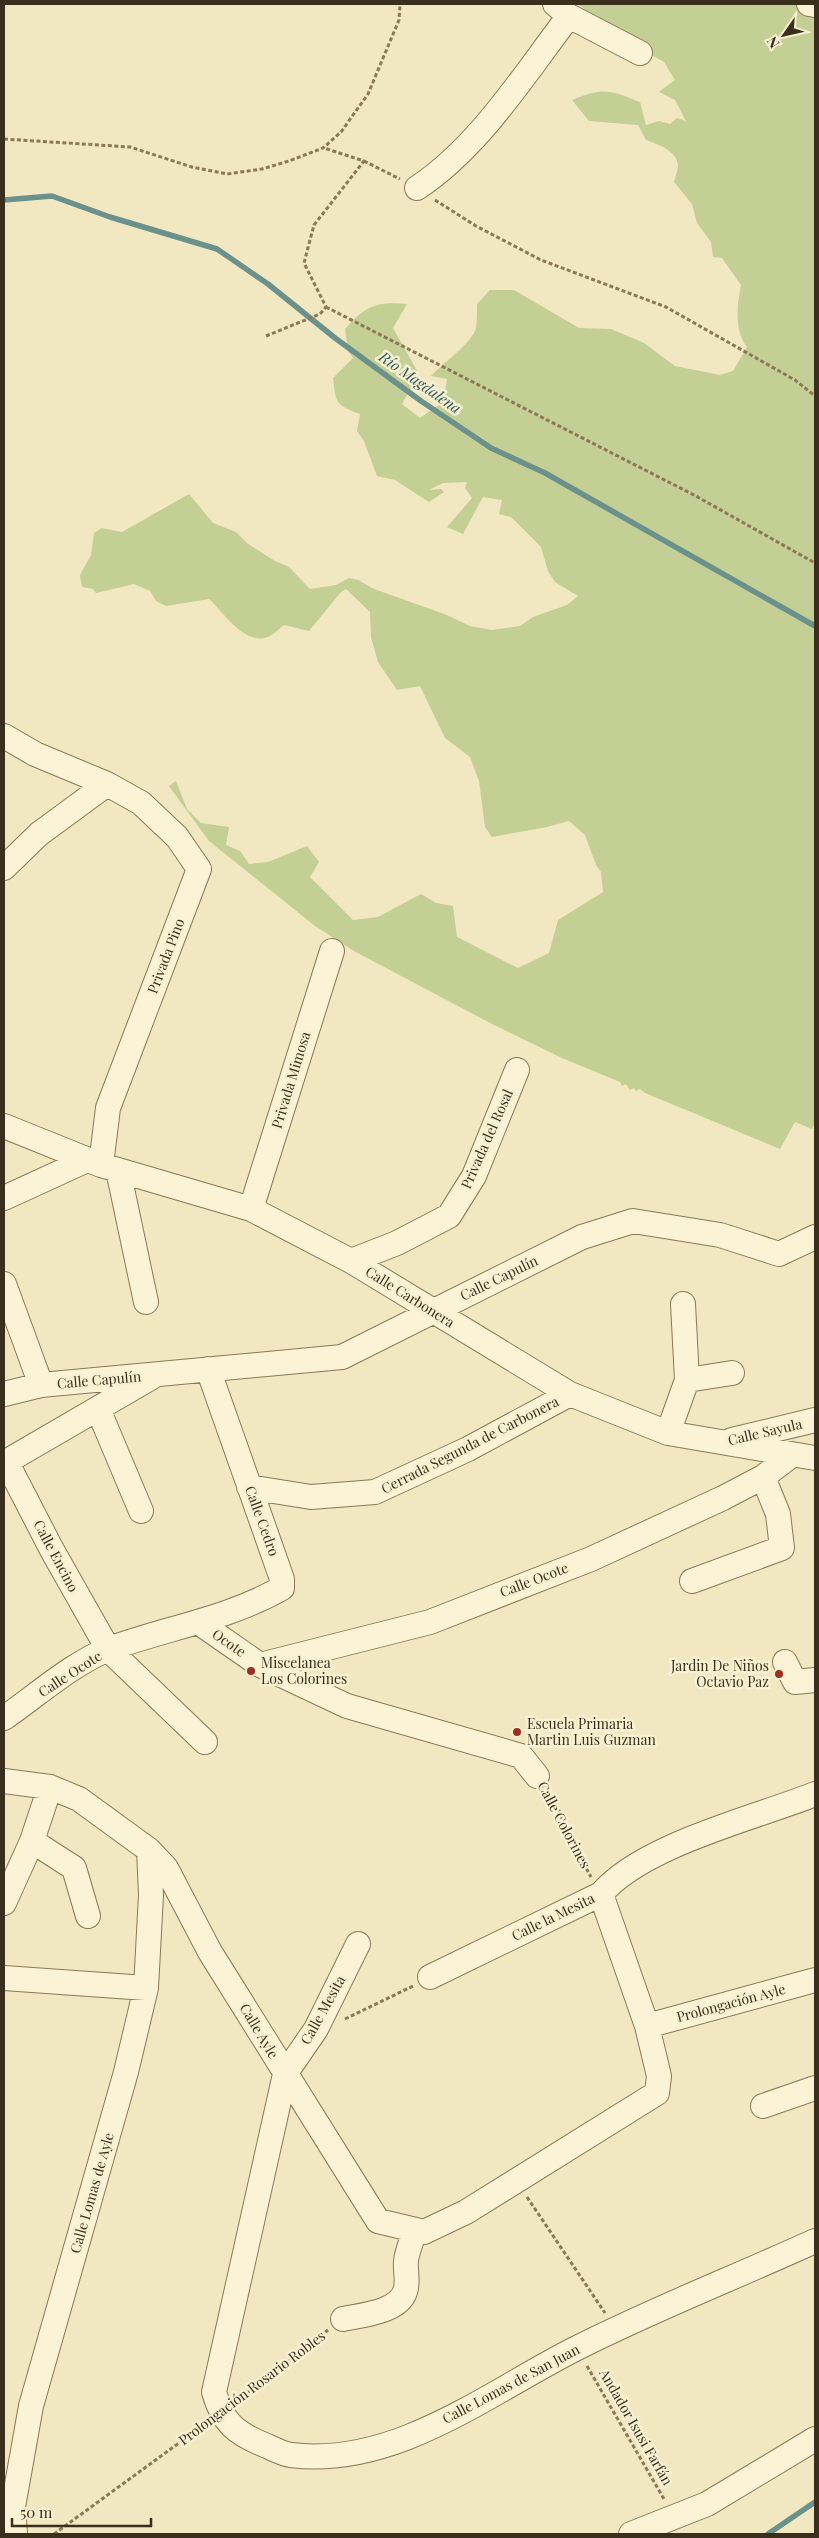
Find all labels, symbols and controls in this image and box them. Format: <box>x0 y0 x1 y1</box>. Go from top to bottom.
north arrow <box>759 10 809 60</box>
text: N <box>762 33 784 52</box>
water label: Río Magdalena <box>375 346 466 418</box>
street label: Privada Pino <box>143 915 189 996</box>
street label: Privada Mimosa <box>267 1029 314 1131</box>
street label: Privada del Rosal <box>456 1086 517 1192</box>
street label: Calle Capulín <box>457 1250 541 1305</box>
street label: Calle Carbonera <box>362 1262 458 1332</box>
street label: Calle Capulín <box>56 1366 142 1393</box>
street label: Cerrada Segunda de Carbonera <box>378 1391 562 1498</box>
street label: Calle Sayula <box>726 1414 804 1449</box>
street label: Calle Cedro <box>241 1483 284 1559</box>
street label: Calle Encino <box>30 1516 83 1595</box>
street label: Calle Ocote <box>497 1558 571 1601</box>
street label: Ocote <box>209 1624 250 1661</box>
street label: Calle Ocote <box>34 1646 105 1701</box>
place label: Miscelanea Los Colorines <box>261 1653 347 1688</box>
place label: Jardin De Niños Octavio Paz <box>670 1656 769 1691</box>
marker: Miscelanea Los Colorines <box>245 1665 257 1677</box>
marker: Jardin De Niños Octavio Paz <box>773 1668 785 1680</box>
place label: Escuela Primaria Martin Luis Guzman <box>527 1714 656 1749</box>
marker: Escuela Primaria Martin Luis Guzman <box>511 1726 523 1738</box>
street label: Calle Colorines <box>534 1778 595 1872</box>
street label: Calle la Mesita <box>508 1888 598 1945</box>
street label: Calle Mesita <box>296 1972 349 2048</box>
street label: Prolongación Ayle <box>674 1979 787 2026</box>
street label: Calle Ayle <box>236 2000 283 2062</box>
street label: Calle Lomas de Ayle <box>65 2130 118 2255</box>
street label: Prolongación Rosario Robles <box>174 2326 329 2449</box>
street label: Calle Lomas de San Juan <box>439 2339 583 2428</box>
street label: Andador Isusi Farfán <box>595 2364 678 2489</box>
scale bar <box>12 2496 151 2528</box>
text: 50 m <box>20 2502 53 2522</box>

